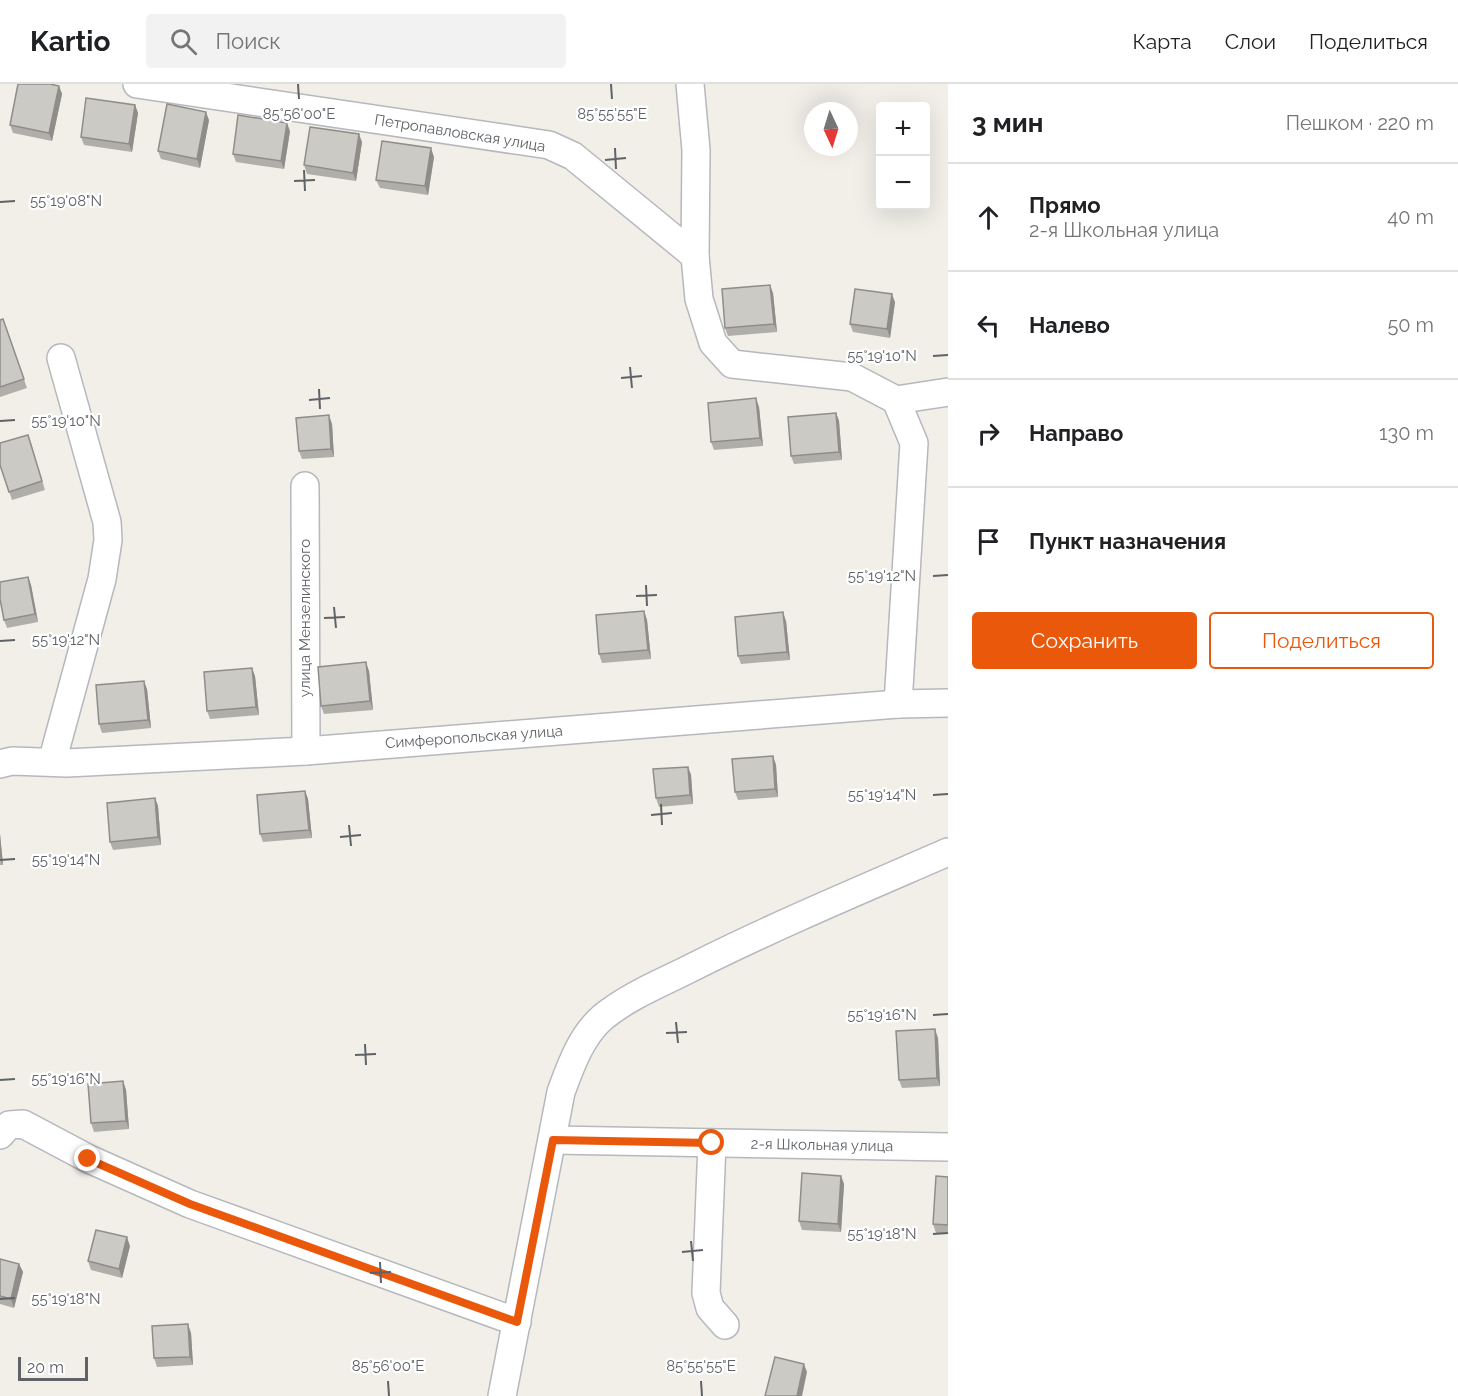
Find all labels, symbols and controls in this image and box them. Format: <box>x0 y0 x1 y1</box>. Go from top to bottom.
search box <box>146 14 566 68</box>
text: Kartio <box>30 25 110 58</box>
icon: search <box>167 25 200 58</box>
text: Поиск <box>215 28 281 54</box>
text: Карта <box>1133 29 1192 54</box>
text: Слои <box>1225 29 1276 54</box>
text: Поделиться <box>1309 29 1428 54</box>
north arrow <box>804 102 858 156</box>
map controls <box>876 102 930 210</box>
button: + <box>876 102 930 156</box>
text: 85°56'00"E <box>263 105 335 123</box>
text: 85°55'55"E <box>577 105 647 123</box>
text: 3 мин <box>972 108 1043 138</box>
street label: Петропавловская улица <box>373 111 547 155</box>
text: Пешком · 220 m <box>1286 111 1434 135</box>
button: − <box>876 156 930 210</box>
text: 55°19'08"N <box>30 192 102 210</box>
text: Прямо <box>1029 192 1101 218</box>
icon: ahead <box>972 201 1005 234</box>
text: 40 m <box>1387 205 1434 229</box>
text: 2-я Школьная улица <box>1029 218 1219 242</box>
icon: left <box>972 309 1005 342</box>
text: Налево <box>1029 312 1110 338</box>
text: 50 m <box>1387 313 1434 337</box>
text: 55°19'10"N <box>847 347 917 365</box>
text: 55°19'10"N <box>31 412 101 430</box>
icon: right <box>972 417 1005 450</box>
text: Направо <box>1029 420 1123 446</box>
text: 130 m <box>1379 421 1434 445</box>
icon: arrive <box>972 525 1005 558</box>
text: Пункт назначения <box>1029 528 1226 554</box>
street label: улица Мензелинского <box>296 539 314 697</box>
text: 55°19'12"N <box>848 567 916 585</box>
button: Сохранить <box>972 612 1197 669</box>
button: Поделиться <box>1209 612 1434 669</box>
text: 55°19'12"N <box>32 631 100 649</box>
street label: Симферопольская улица <box>384 722 564 752</box>
text: 55°19'14"N <box>848 786 916 804</box>
text: 55°19'14"N <box>32 851 100 869</box>
text: 55°19'16"N <box>847 1006 917 1024</box>
text: 55°19'16"N <box>31 1070 101 1088</box>
route start <box>698 1129 724 1155</box>
street label: 2-я Школьная улица <box>750 1135 894 1155</box>
route end <box>74 1145 100 1171</box>
text: 55°19'18"N <box>847 1225 917 1243</box>
text: 55°19'18"N <box>31 1290 101 1308</box>
scale bar <box>18 1354 88 1382</box>
text: 85°56'00"E <box>352 1357 424 1375</box>
text: 85°55'55"E <box>666 1357 736 1375</box>
text: 20 m <box>27 1358 64 1377</box>

